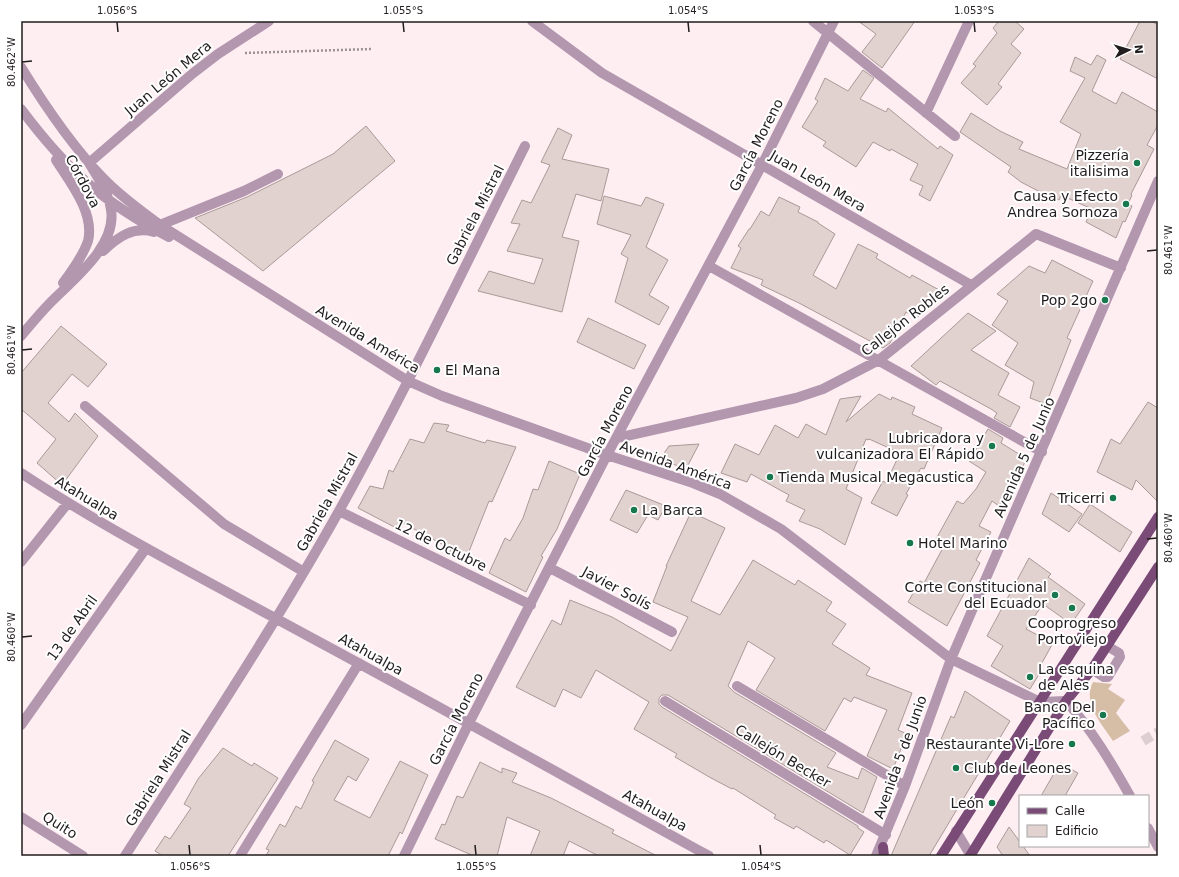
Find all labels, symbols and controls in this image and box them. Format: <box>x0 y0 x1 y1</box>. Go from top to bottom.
text: 1.056°S <box>97 5 137 16</box>
text: 1.055°S <box>383 5 423 16</box>
text: 1.054°S <box>668 5 708 16</box>
text: 1.053°S <box>954 5 994 16</box>
north arrow <box>1109 30 1149 70</box>
text: 80.462°W <box>6 37 17 87</box>
street label: Juan León Mera <box>121 37 215 119</box>
text: N <box>1132 44 1145 54</box>
street label: García Moreno <box>726 96 786 194</box>
street label: Juan León Mera <box>766 147 869 215</box>
place label: Pizzería italisima <box>1070 147 1129 179</box>
street label: Córdova <box>62 152 104 210</box>
marker: Pizzería italisima <box>1132 158 1142 168</box>
street label: Gabriela Mistral <box>443 162 507 268</box>
place label: Causa y Efecto Andrea Sornoza <box>1007 188 1118 220</box>
marker: Causa y Efecto Andrea Sornoza <box>1121 199 1131 209</box>
text: 80.461°W <box>1163 225 1174 275</box>
street label: Callejón Robles <box>858 281 952 359</box>
place label: Pop 2go <box>1041 292 1097 308</box>
marker: Pop 2go <box>1100 295 1110 305</box>
street label: Avenida América <box>313 302 423 376</box>
text: 80.461°W <box>6 325 17 375</box>
place label: El Mana <box>445 362 500 378</box>
marker: El Mana <box>432 365 442 375</box>
street label: García Moreno <box>574 382 636 480</box>
street label: Avenida 5 de Junio <box>990 394 1058 520</box>
place label: Lubricadora y vulcanizadora El Rápido <box>816 430 984 462</box>
street label: Avenida América <box>618 437 734 493</box>
marker: Lubricadora y vulcanizadora El Rápido <box>987 441 997 451</box>
street label: Gabriela Mistral <box>293 450 361 554</box>
place label: Tienda Musical Megacustica <box>777 469 974 485</box>
marker: Tienda Musical Megacustica <box>765 472 775 482</box>
street label: Atahualpa <box>52 473 122 523</box>
place label: Tricerri <box>1056 490 1105 506</box>
marker: Tricerri <box>1108 493 1118 503</box>
place label: La Barca <box>642 502 703 518</box>
marker: La Barca <box>629 505 639 515</box>
text: 80.460°W <box>1163 513 1174 563</box>
street label: 12 de Octubre <box>392 516 490 574</box>
place label: Hotel Marino <box>918 535 1007 551</box>
marker: Hotel Marino <box>905 538 915 548</box>
street label: Javier Solís <box>579 563 654 613</box>
place label: Corte Constitucional del Ecuador <box>905 579 1047 611</box>
marker: Corte Constitucional del Ecuador <box>1050 590 1060 600</box>
street label: 13 de Abril <box>44 592 100 664</box>
marker: Cooprogreso Portoviejo <box>1067 603 1077 613</box>
text: 80.460°W <box>6 612 17 662</box>
place label: Cooprogreso Portoviejo <box>1028 615 1116 647</box>
street label: Atahualpa <box>336 630 406 678</box>
place label: La esquina de Ales <box>1038 661 1114 693</box>
street label: García Moreno <box>426 670 486 768</box>
marker: La esquina de Ales <box>1025 672 1035 682</box>
street label: Avenida 5 de Junio <box>870 693 930 821</box>
place label: Banco Del Pacífico <box>1024 699 1095 731</box>
marker: Banco Del Pacífico <box>1098 710 1108 720</box>
street label: Callejón Becker <box>732 721 834 791</box>
street label: Gabriela Mistral <box>122 727 194 829</box>
place label: Restaurante Vi-Lore <box>926 736 1064 752</box>
marker: Restaurante Vi-Lore <box>1067 739 1077 749</box>
place label: Club de Leones <box>964 760 1071 776</box>
marker: Club de Leones <box>951 763 961 773</box>
street label: Atahualpa <box>620 786 690 834</box>
place label: León <box>950 795 984 811</box>
legend <box>1019 795 1149 847</box>
marker: León <box>987 798 997 808</box>
text: Calle <box>1055 804 1085 818</box>
street label: Quito <box>40 808 80 842</box>
text: Edificio <box>1055 824 1098 838</box>
text: 1.056°S <box>170 861 210 872</box>
text: 1.055°S <box>456 861 496 872</box>
text: 1.054°S <box>741 861 781 872</box>

